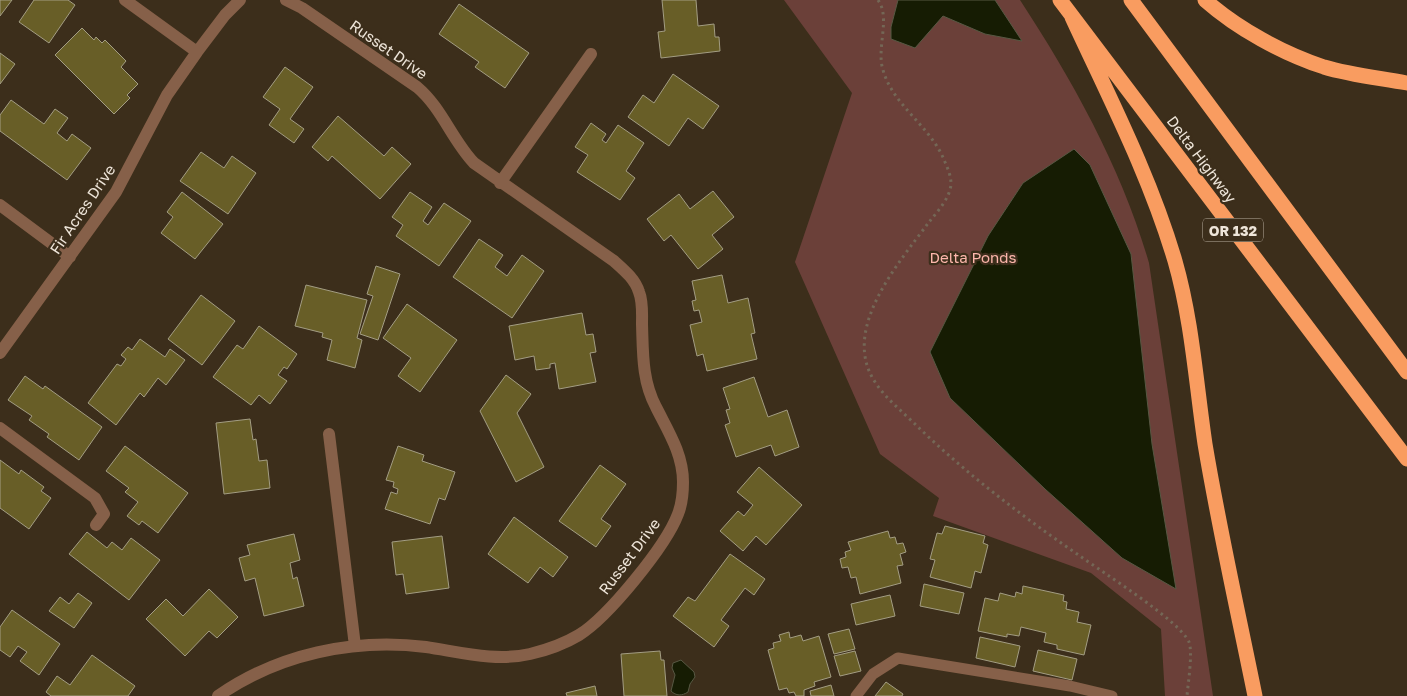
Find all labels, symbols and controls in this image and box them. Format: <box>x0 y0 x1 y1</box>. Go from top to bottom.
street label: Russet Drive <box>347 16 431 82</box>
street label: Delta Highway <box>1163 112 1241 206</box>
street label: Fir Acres Drive <box>45 161 119 257</box>
road number: OR 132 <box>1203 218 1263 242</box>
park label: Delta Ponds <box>929 248 1017 266</box>
street label: Russet Drive <box>595 514 664 598</box>

